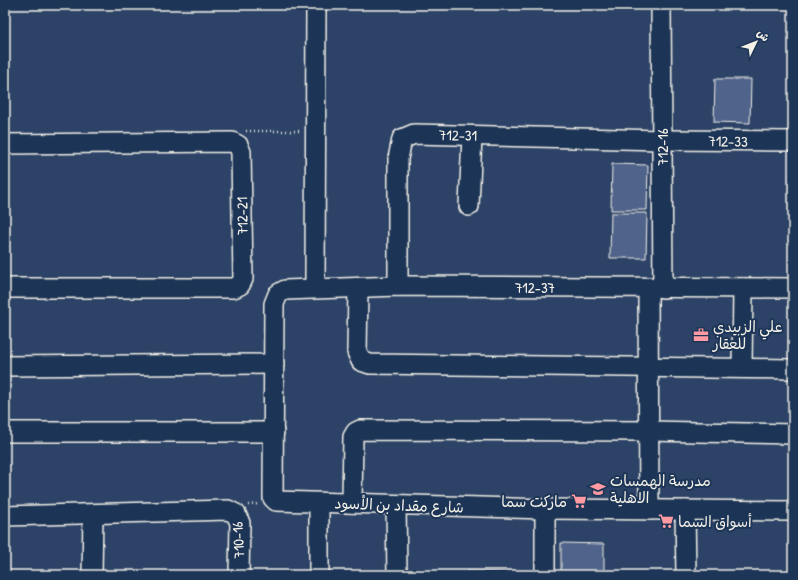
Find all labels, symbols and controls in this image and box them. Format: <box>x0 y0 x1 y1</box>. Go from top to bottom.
north arrow <box>736 22 776 62</box>
text: ش <box>754 26 773 44</box>
street label: 712-31 <box>439 124 477 146</box>
street label: 712-16 <box>652 128 673 166</box>
street label: 712-33 <box>708 130 748 152</box>
street label: 712-21 <box>231 197 253 235</box>
street label: 712-37 <box>515 277 555 298</box>
place label: علي الزبيدي للعقار <box>712 316 783 354</box>
office icon: علي الزبيدي للعقار <box>692 326 710 344</box>
place label: مدرسة الهمسات الاهلية <box>610 470 711 508</box>
school or university icon: مدرسة الهمسات الاهلية <box>589 480 607 498</box>
place label: ماركت سما <box>501 491 567 512</box>
street label: شارع مقداد بن الأسود <box>334 492 464 518</box>
supermarket icon: ماركت سما <box>570 492 588 510</box>
place label: أسواق السما <box>678 511 752 532</box>
supermarket icon: أسواق السما <box>657 512 675 530</box>
street label: 710-16 <box>227 521 249 559</box>

